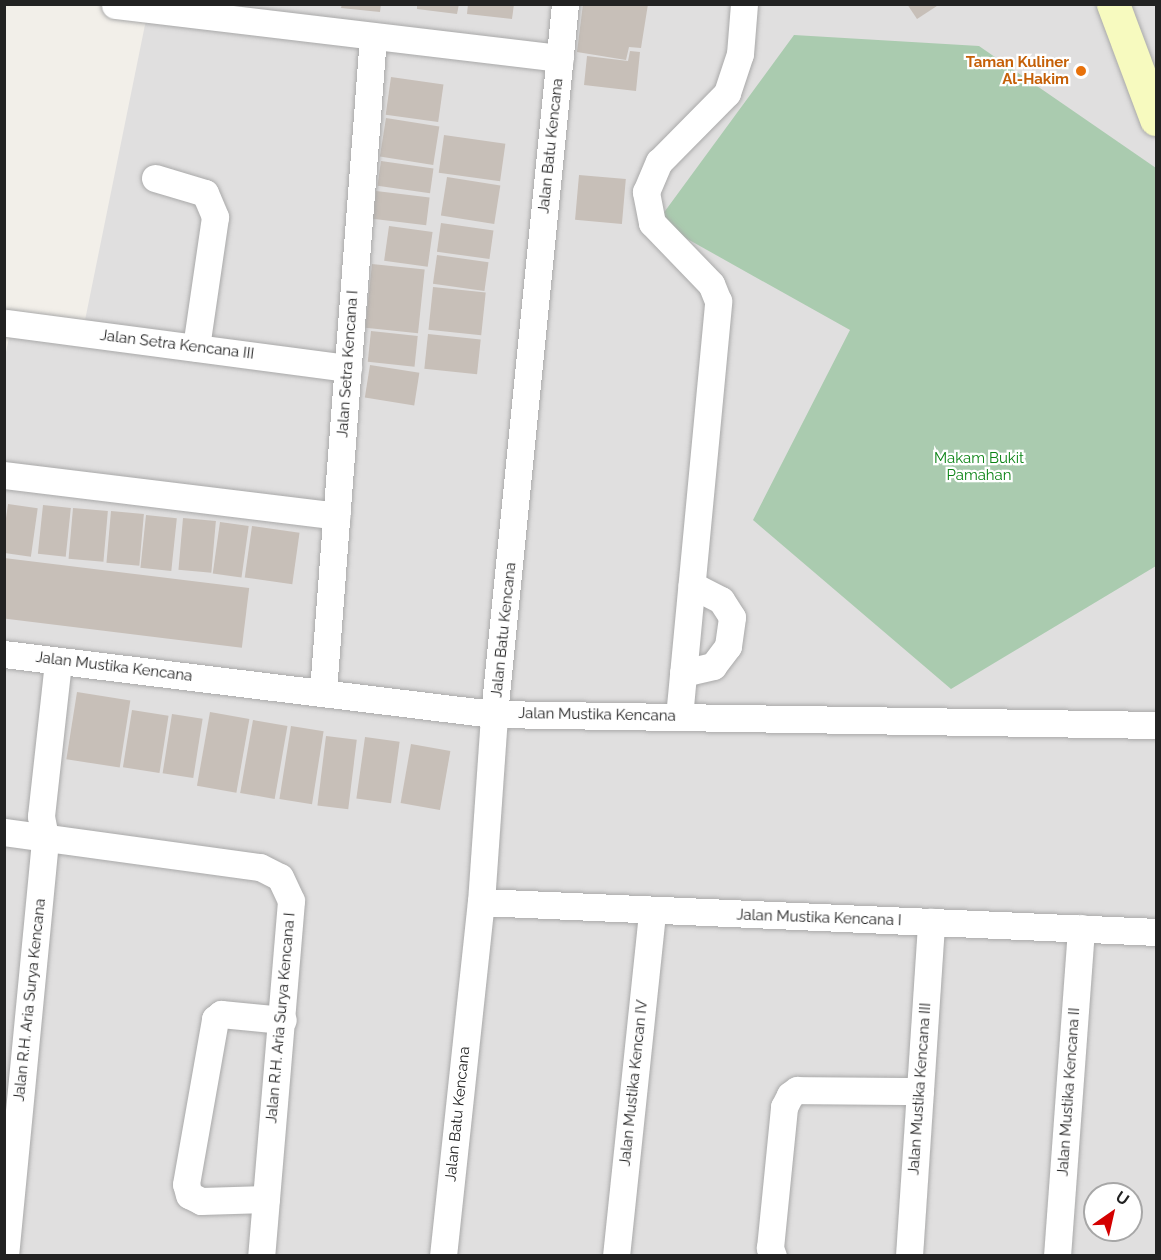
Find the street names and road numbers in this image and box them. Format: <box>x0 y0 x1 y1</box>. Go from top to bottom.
street label: Jalan Batu Kencana <box>535 77 567 215</box>
street label: Jalan Setra Kencana I <box>334 290 362 438</box>
street label: Jalan Setra Kencana III <box>99 327 255 363</box>
street label: Jalan Batu Kencana <box>488 561 520 699</box>
street label: Jalan Mustika Kencana <box>35 648 193 686</box>
street label: Jalan Mustika Kencana <box>518 705 676 725</box>
street label: Jalan R.H. Aria Surya Kencana <box>10 897 50 1103</box>
street label: Jalan Mustika Kencana I <box>736 906 902 930</box>
street label: Jalan R.H. Aria Surya Kencana I <box>263 912 299 1124</box>
street label: Jalan Mustika Kencan IV <box>616 999 652 1167</box>
street label: Jalan Mustika Kencana III <box>905 1002 935 1176</box>
street label: Jalan Mustika Kencana II <box>1054 1007 1084 1177</box>
street label: Jalan Batu Kencana <box>442 1045 474 1183</box>

